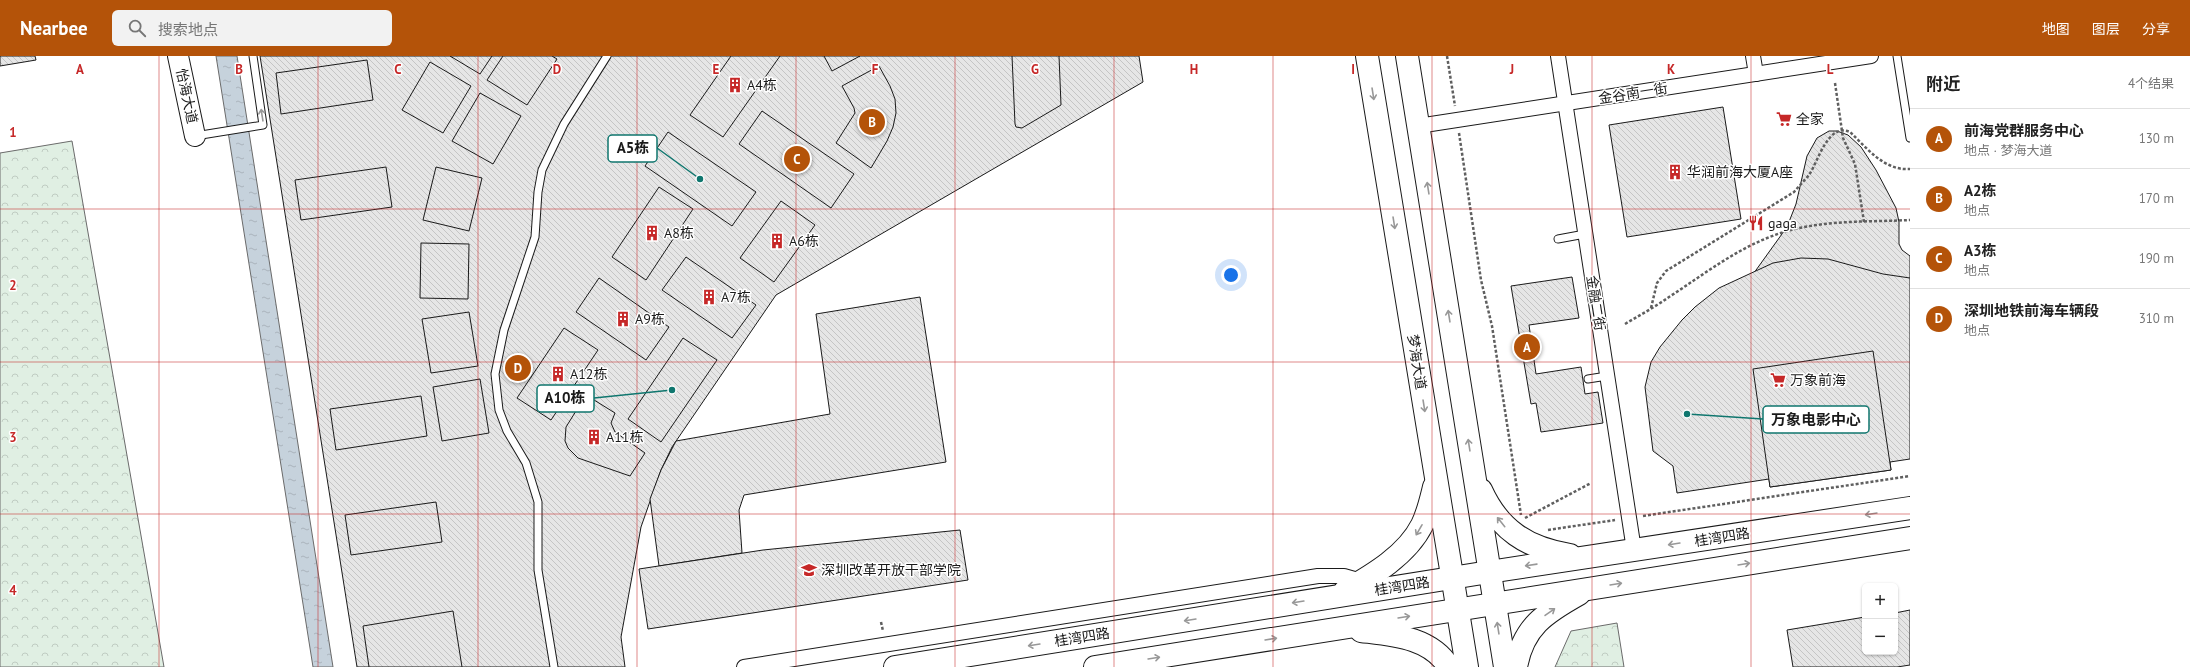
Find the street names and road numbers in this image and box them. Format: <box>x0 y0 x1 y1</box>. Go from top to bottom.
street label: 怡海大道 <box>172 67 202 125</box>
street label: 金谷南一街 <box>1597 79 1669 107</box>
street label: 金融二街 <box>1583 274 1609 332</box>
street label: 梦海大道 <box>1404 333 1430 391</box>
street label: 桂湾四路 <box>1693 524 1751 550</box>
street label: 桂湾四路 <box>1373 573 1431 599</box>
street label: 桂湾四路 <box>1053 624 1111 650</box>

